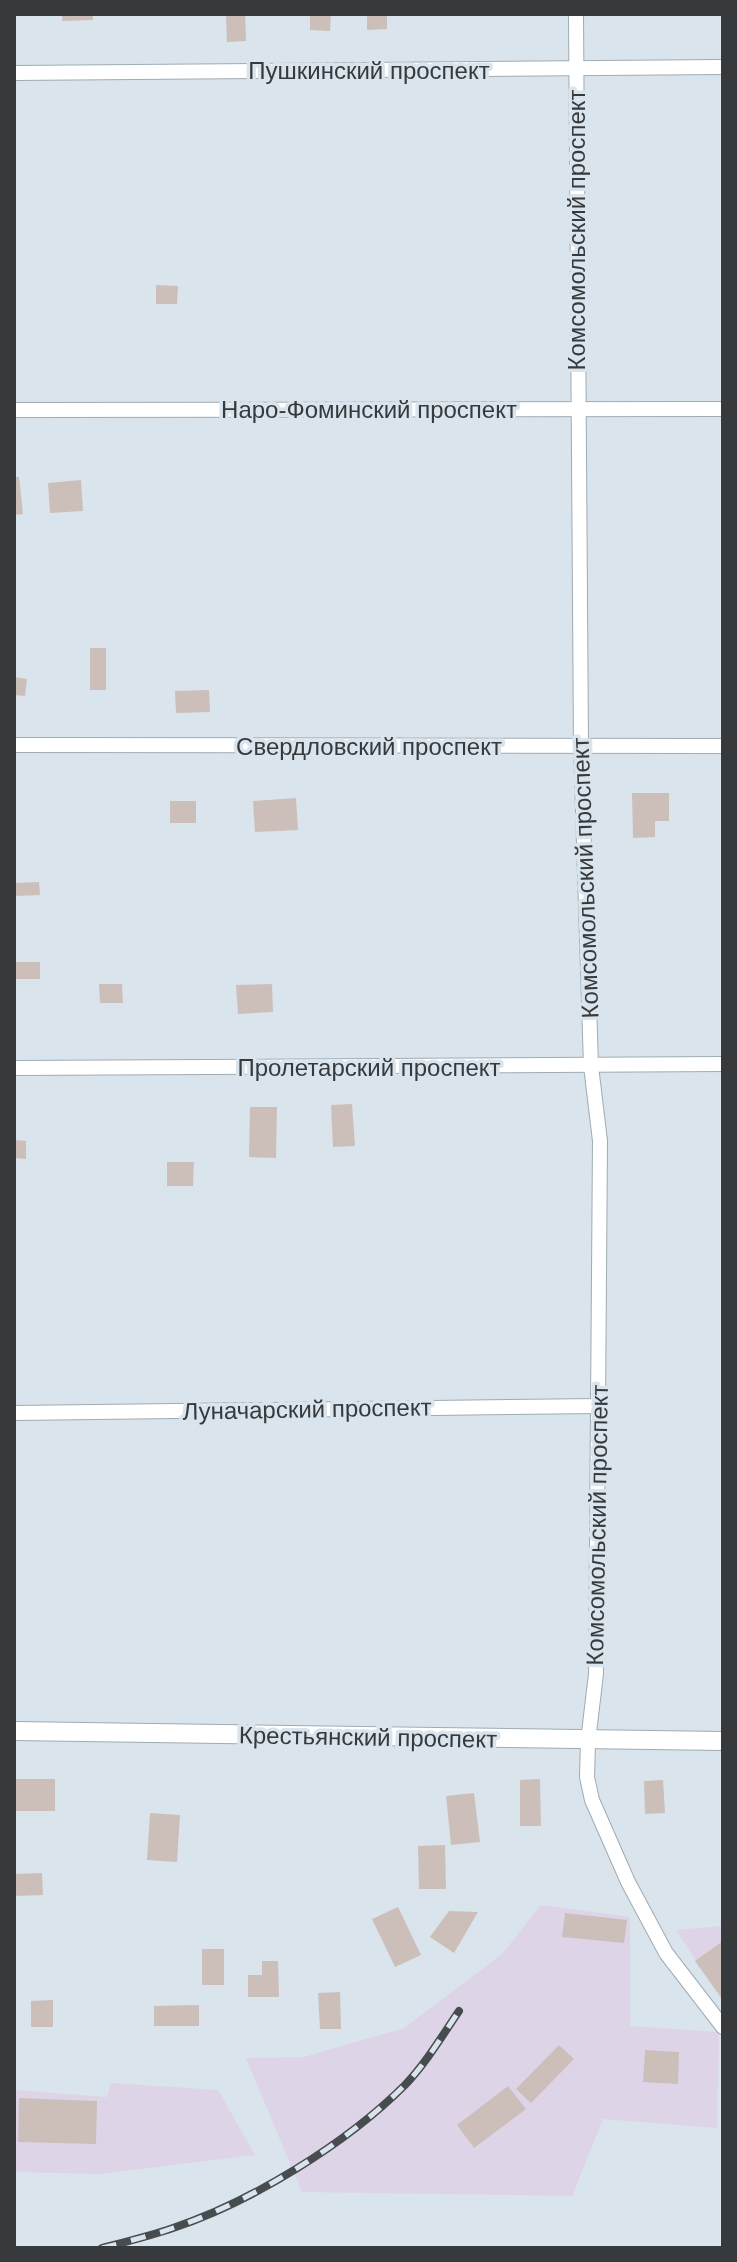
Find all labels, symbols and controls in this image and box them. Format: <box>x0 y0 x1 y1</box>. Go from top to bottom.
street label: Пушкинский проспект <box>248 57 490 84</box>
street label: Комсомольский проспект <box>563 89 590 371</box>
street label: Наро-Фоминский проспект <box>221 396 517 423</box>
street label: Свердловский проспект <box>236 733 502 760</box>
street label: Комсомольский проспект <box>567 737 603 1019</box>
street label: Пролетарский проспект <box>237 1054 501 1081</box>
street label: Комсомольский проспект <box>581 1384 613 1666</box>
street label: Луначарский проспект <box>182 1393 432 1425</box>
street label: Крестьянский проспект <box>239 1721 497 1753</box>

